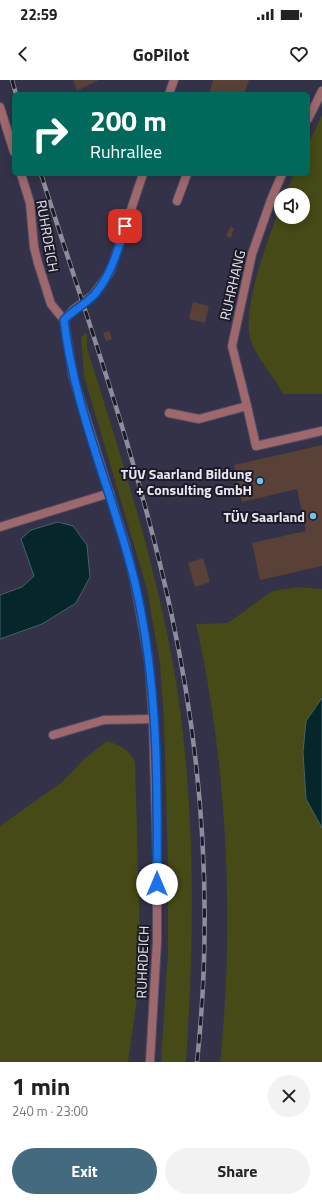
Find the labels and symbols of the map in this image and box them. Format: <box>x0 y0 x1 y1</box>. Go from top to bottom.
street label: RUHRDEICH <box>31 198 65 274</box>
pin <box>108 209 142 243</box>
street label: RUHRHANG <box>214 248 250 322</box>
place label: TÜV Saarland Bildung + Consulting GmbH <box>121 463 253 500</box>
marker: TÜV Saarland Bildung + Consulting GmbH <box>255 476 265 486</box>
place label: TÜV Saarland <box>223 506 305 527</box>
marker: TÜV Saarland <box>308 511 318 521</box>
position arrow <box>136 863 178 905</box>
street label: RUHRDEICH <box>130 925 154 999</box>

